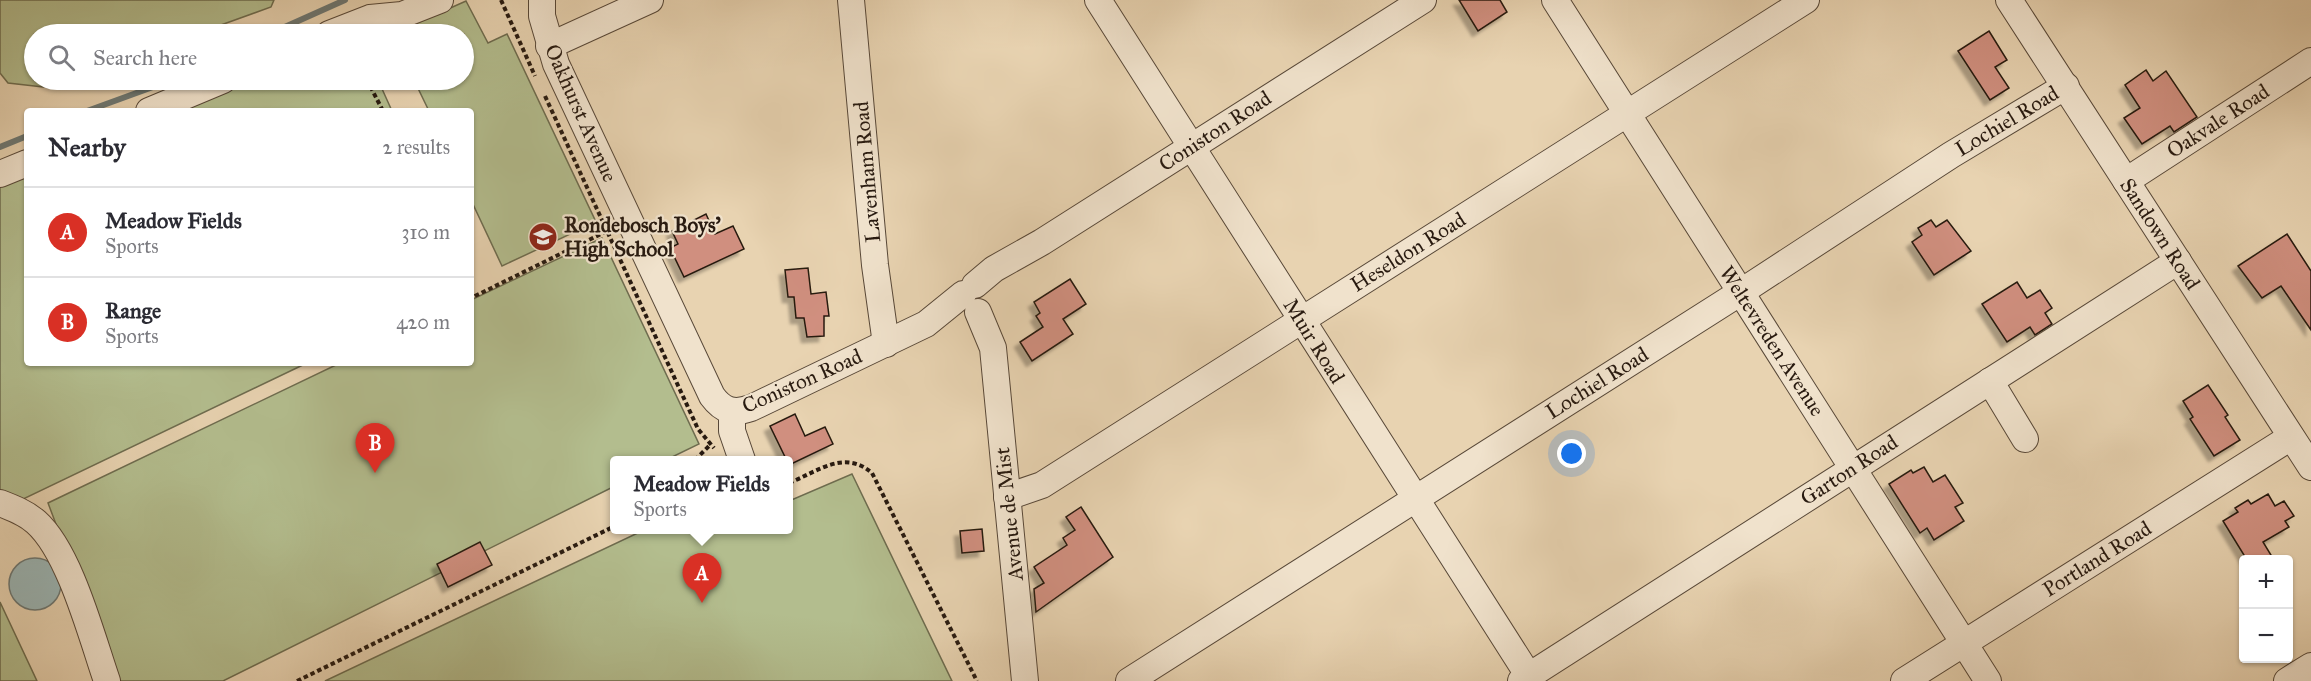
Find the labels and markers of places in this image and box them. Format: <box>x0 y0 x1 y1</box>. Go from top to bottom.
place label: Rondebosch Boys' High School <box>564 212 722 262</box>
school or university icon: Rondebosch Boys' High School <box>527 221 559 253</box>
pin: B <box>356 424 394 473</box>
pin: A <box>682 554 722 603</box>

